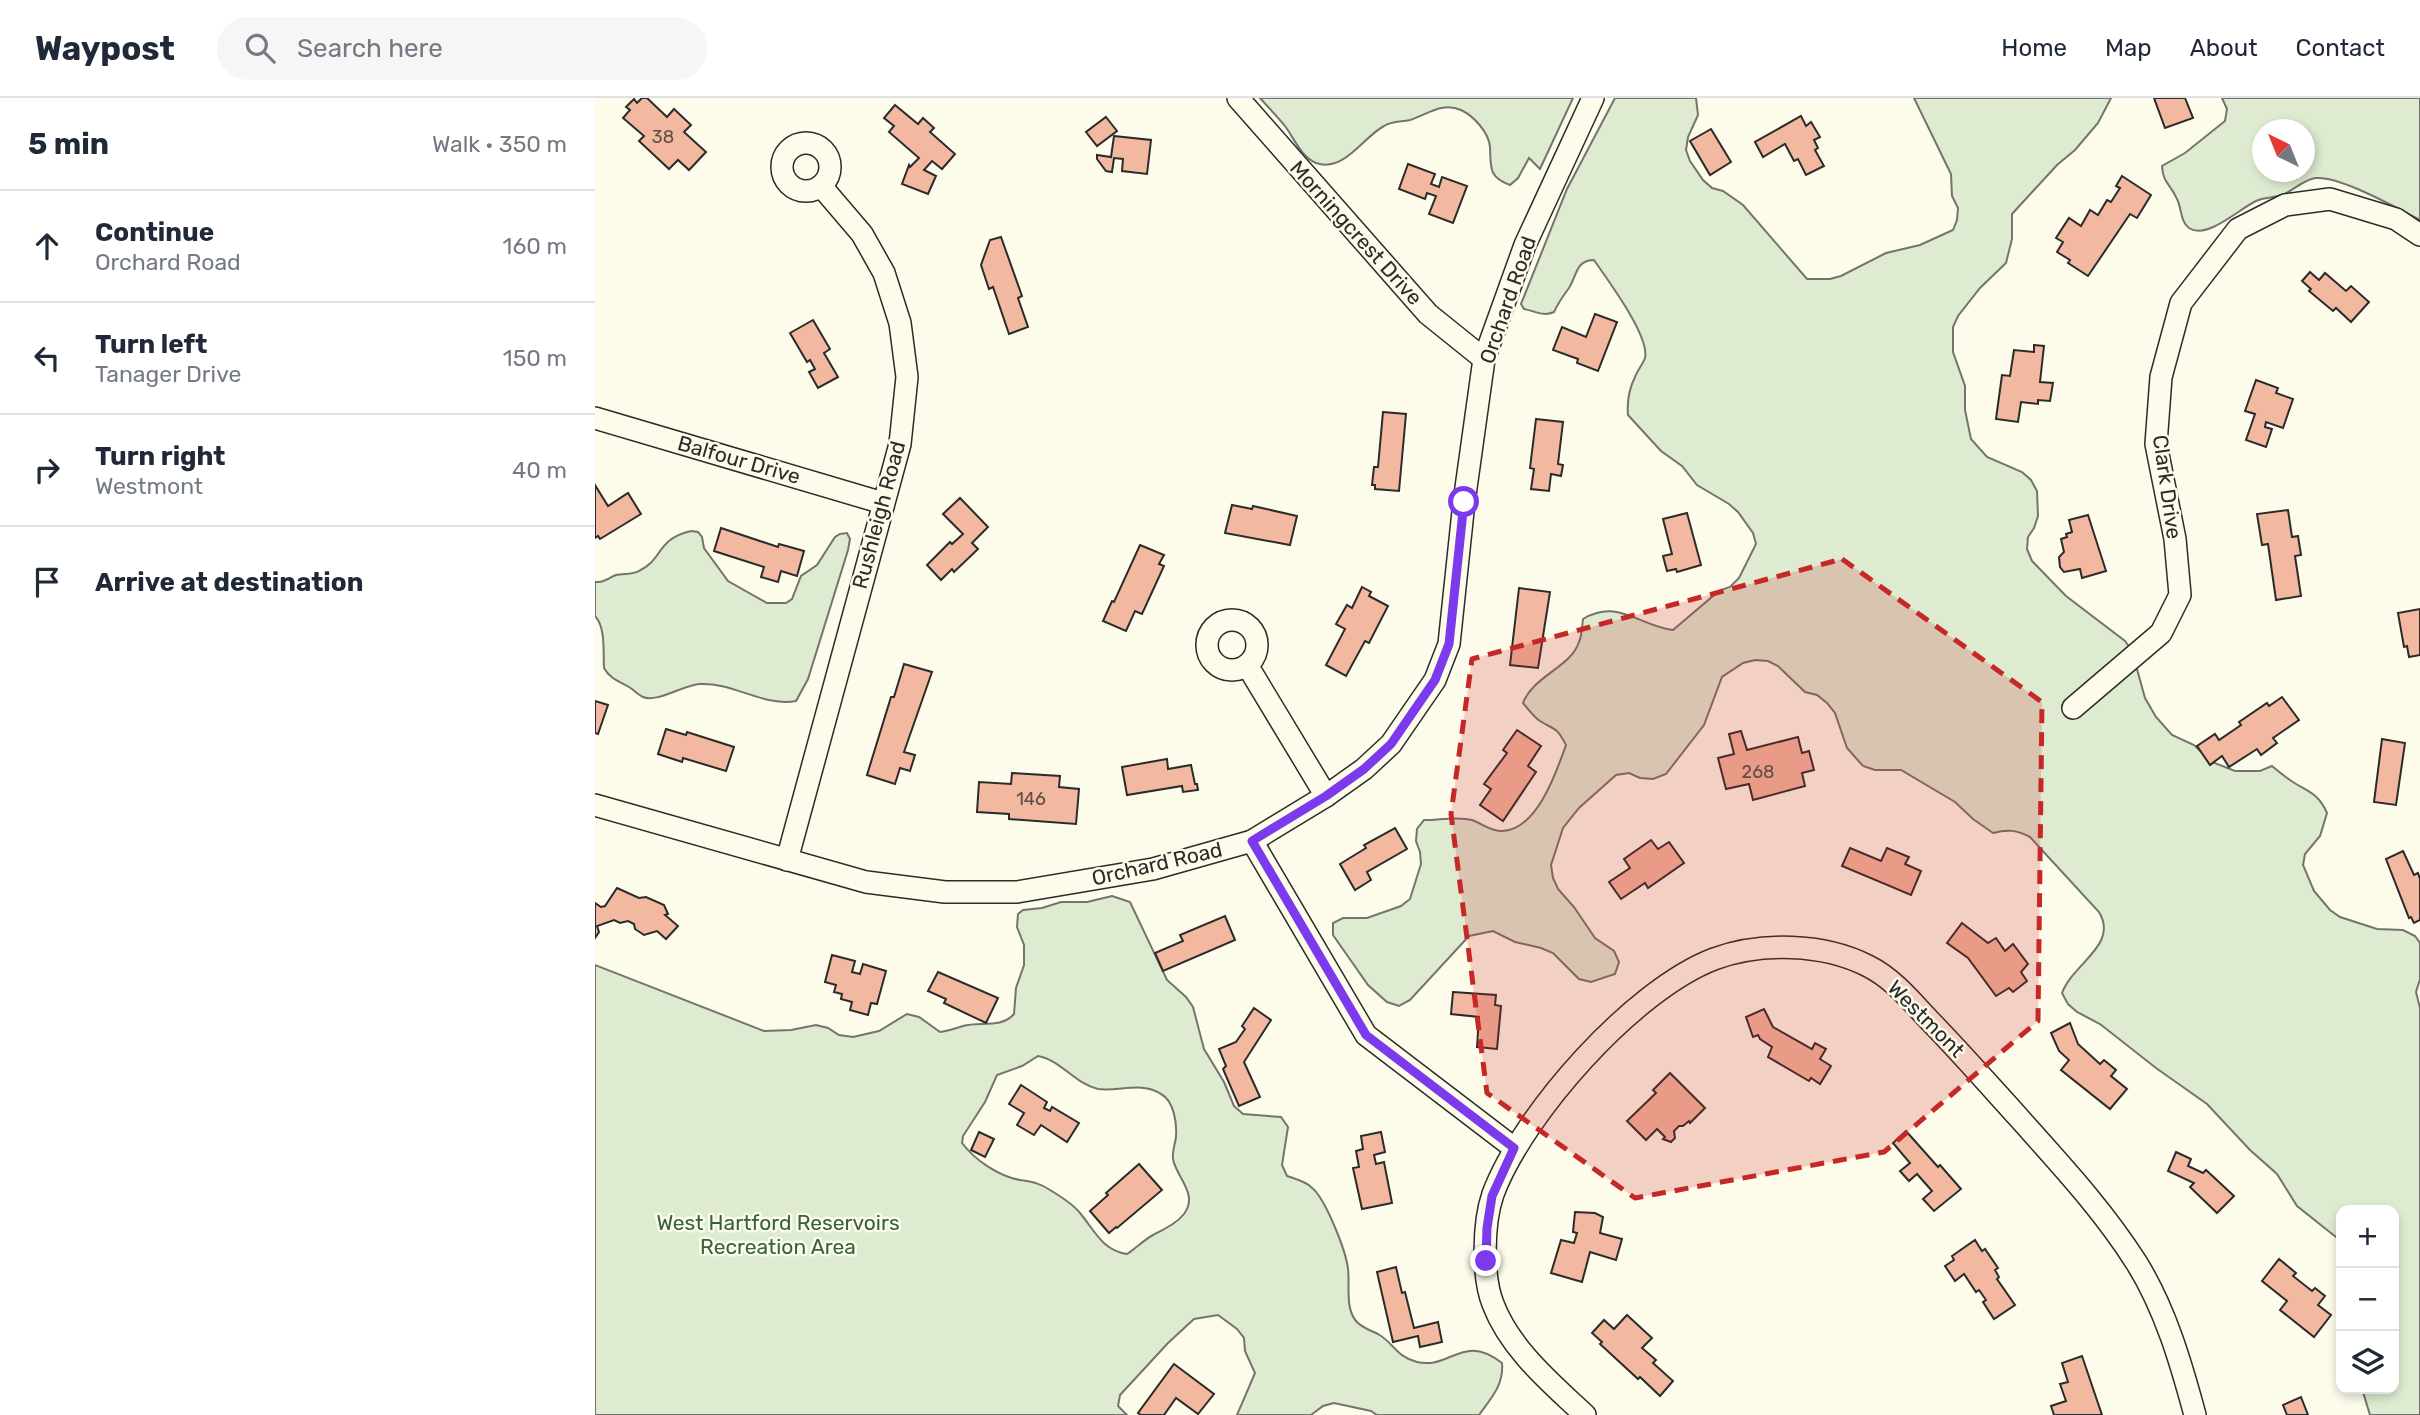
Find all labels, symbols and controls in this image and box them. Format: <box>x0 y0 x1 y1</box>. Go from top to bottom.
search box <box>217 17 707 80</box>
text: Waypost <box>35 29 175 68</box>
icon: search <box>241 29 279 67</box>
text: Search here <box>297 33 443 64</box>
text: Home <box>2001 34 2067 62</box>
text: Map <box>2105 34 2152 62</box>
text: About <box>2190 34 2258 62</box>
text: Contact <box>2296 34 2385 62</box>
north arrow <box>2252 119 2315 182</box>
text: 5 min <box>28 126 109 162</box>
house number: 38 <box>652 126 674 148</box>
text: Walk · 350 m <box>432 130 567 158</box>
street label: Morningcrest Drive <box>1285 155 1428 310</box>
text: Continue <box>95 217 214 248</box>
icon: ahead <box>28 227 66 265</box>
text: 160 m <box>503 232 567 260</box>
street label: Orchard Road <box>1474 233 1541 367</box>
text: Orchard Road <box>95 248 241 276</box>
text: Turn left <box>95 329 207 360</box>
icon: left <box>28 339 66 377</box>
text: 150 m <box>503 344 567 372</box>
text: Tanager Drive <box>95 360 241 388</box>
street label: Balfour Drive <box>675 430 803 489</box>
street label: Clark Drive <box>2148 433 2187 541</box>
street label: Rushleigh Road <box>847 438 910 592</box>
text: Turn right <box>95 441 225 472</box>
icon: right <box>28 451 66 489</box>
text: 40 m <box>512 456 567 484</box>
text: Westmont <box>95 472 203 500</box>
route start <box>1448 486 1479 517</box>
icon: arrive <box>28 563 66 601</box>
text: Arrive at destination <box>95 567 363 598</box>
house number: 268 <box>1742 761 1774 783</box>
house number: 146 <box>1016 788 1046 810</box>
street label: Orchard Road <box>1089 836 1225 891</box>
street label: Westmont <box>1883 975 1970 1062</box>
map controls <box>2336 1205 2399 1394</box>
button: + <box>2336 1205 2399 1268</box>
park label: West Hartford Reservoirs Recreation Area <box>656 1210 900 1259</box>
route end <box>1470 1245 1501 1276</box>
button: − <box>2336 1268 2399 1331</box>
button: layers <box>2336 1331 2399 1394</box>

